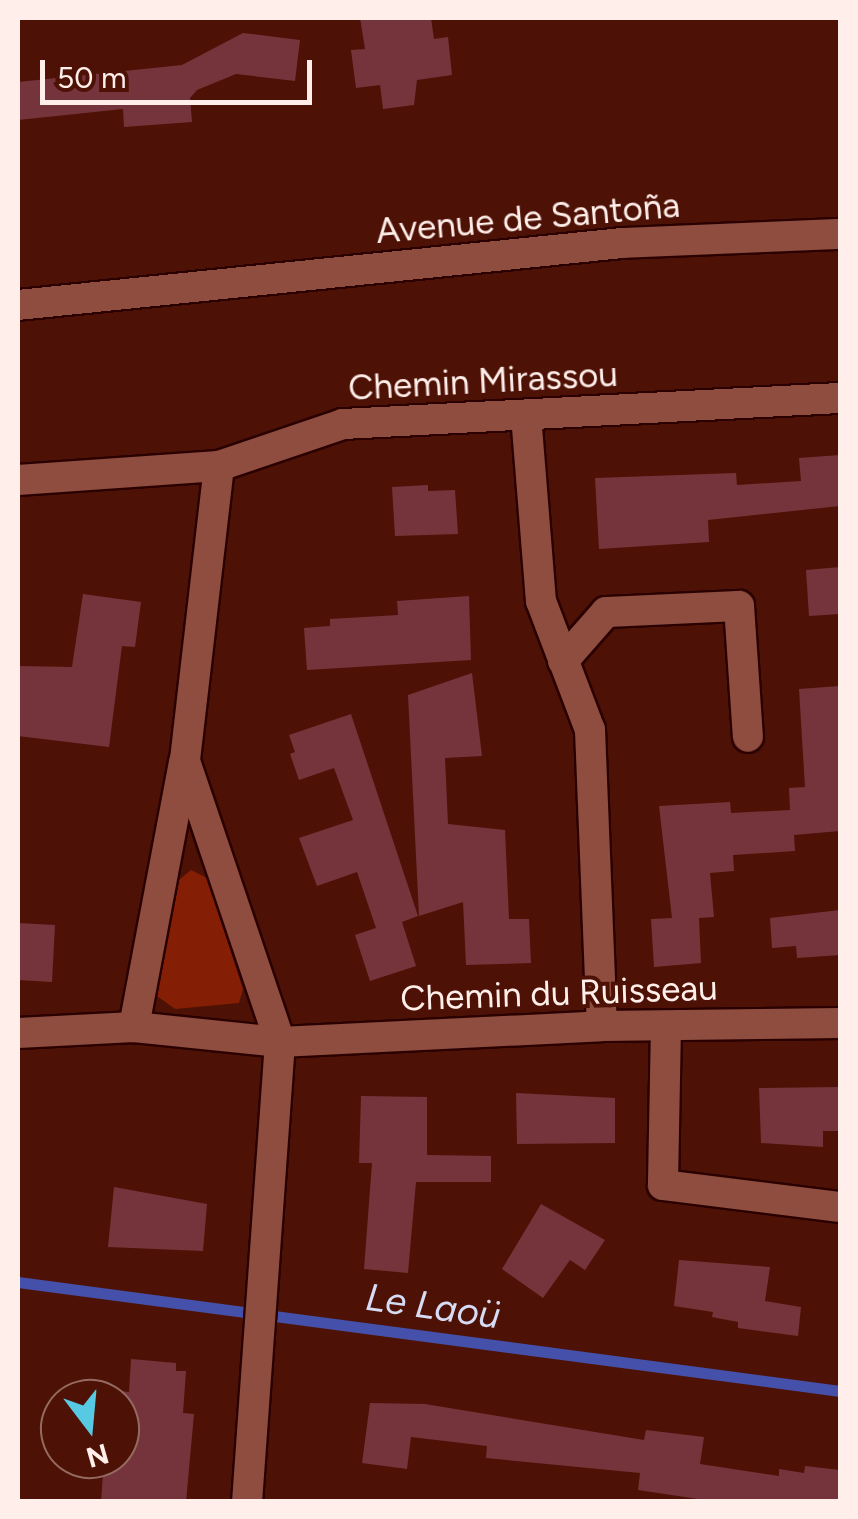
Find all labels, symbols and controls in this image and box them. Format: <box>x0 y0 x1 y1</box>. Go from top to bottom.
scale bar <box>45 40 318 102</box>
text: 50 m <box>57 59 126 96</box>
street label: Avenue de Santoña <box>374 184 682 252</box>
street label: Chemin Mirassou <box>347 353 619 409</box>
street label: Chemin du Ruisseau <box>400 966 718 1020</box>
water label: Le Laoü <box>363 1275 503 1339</box>
north arrow <box>40 1379 140 1479</box>
text: N <box>83 1437 113 1475</box>

